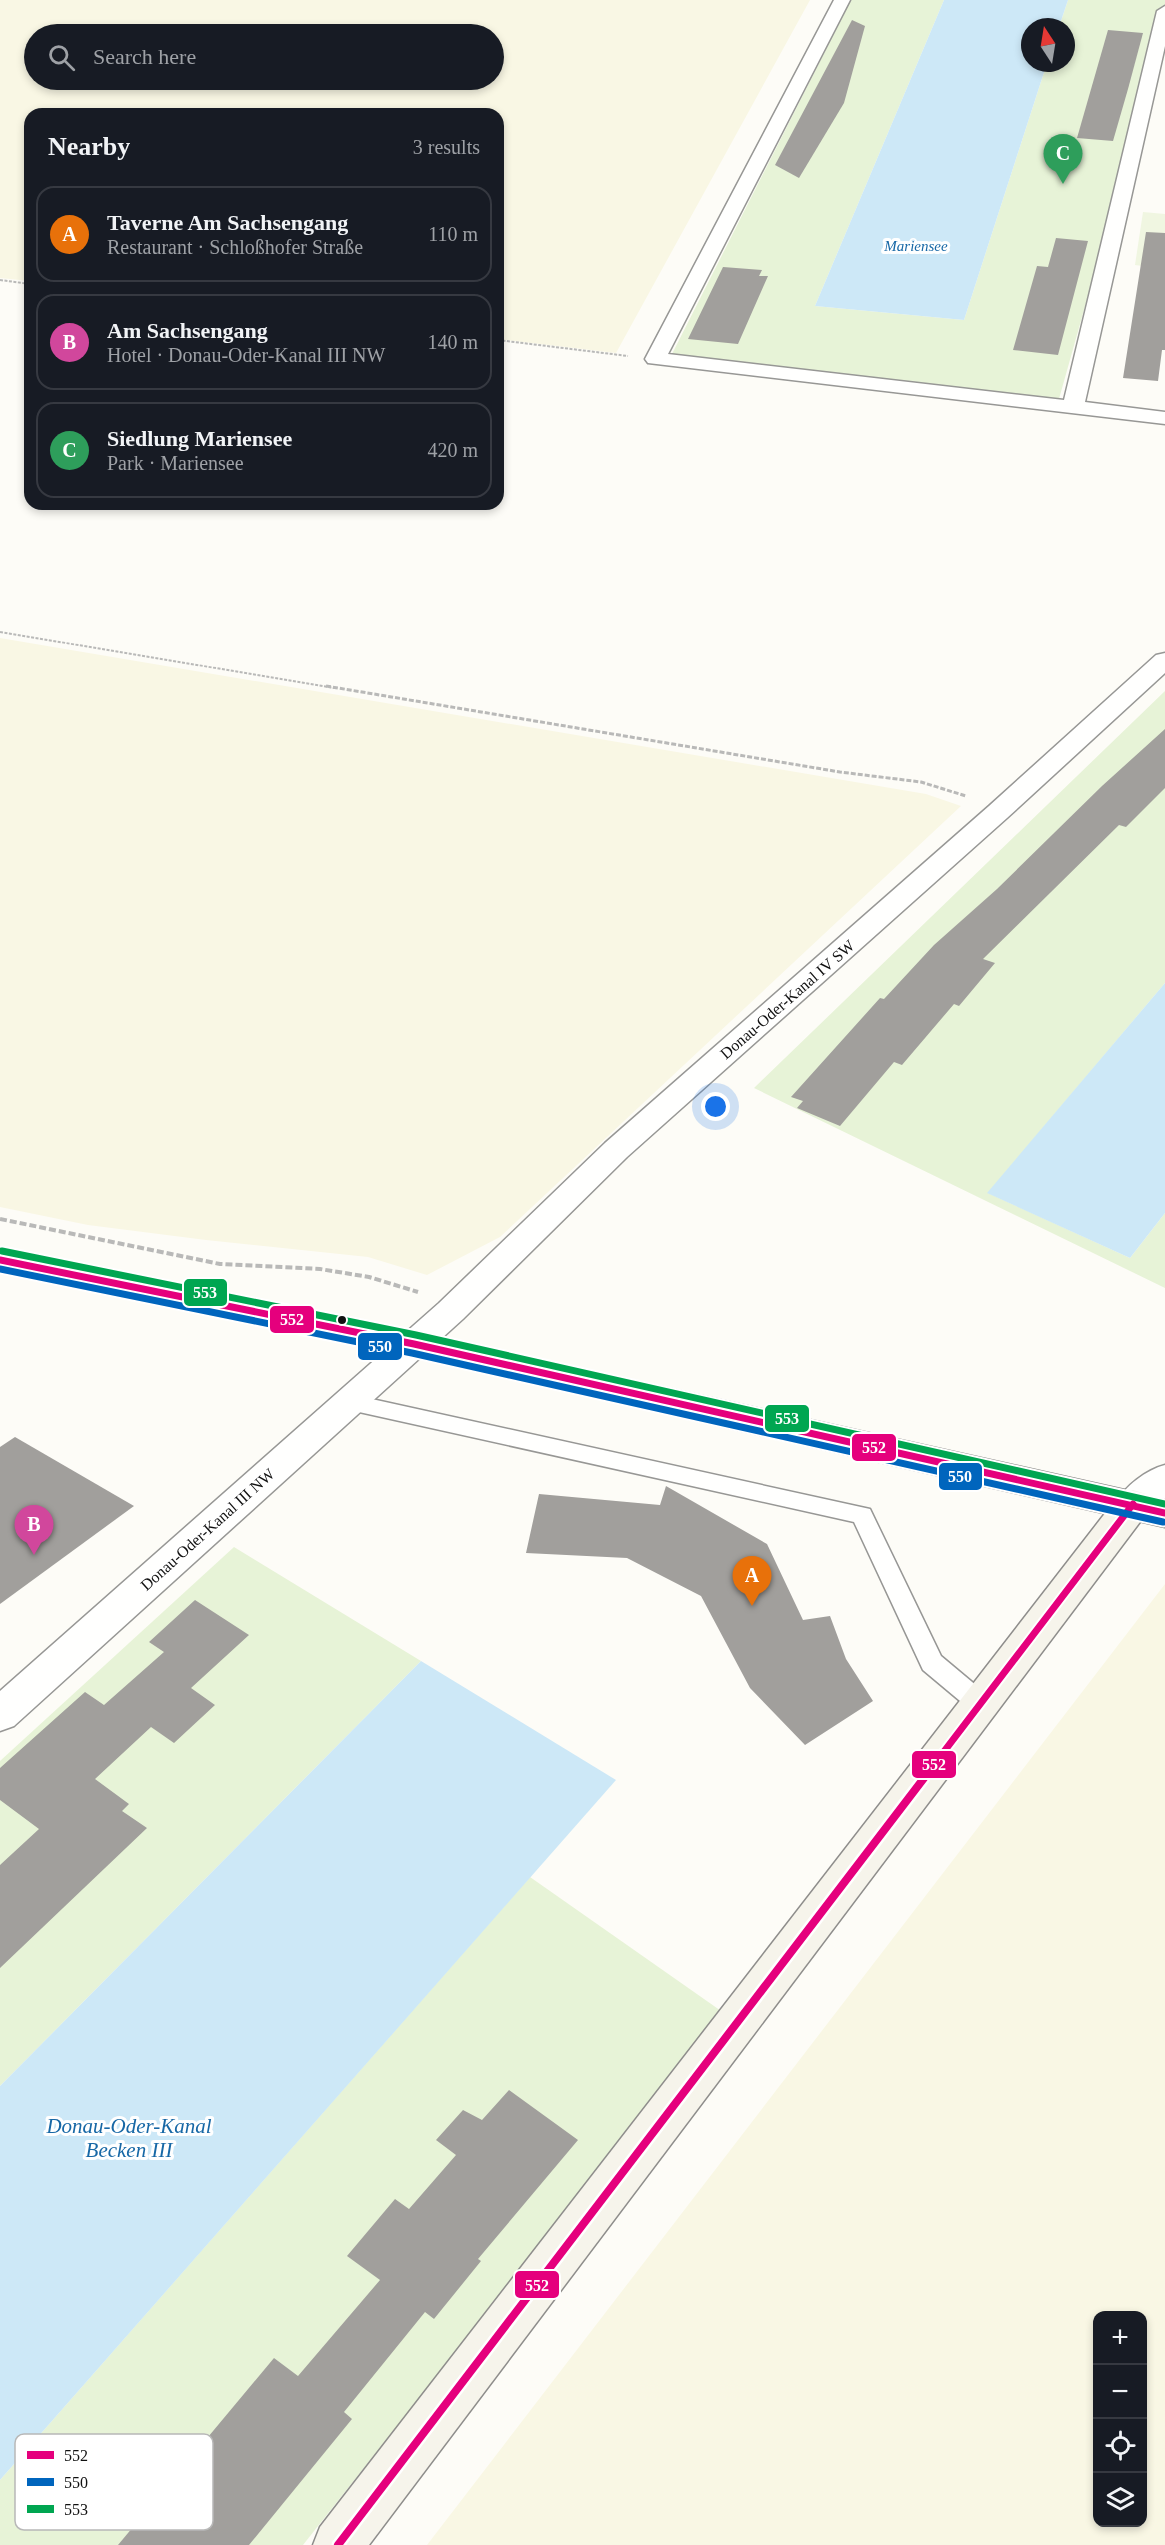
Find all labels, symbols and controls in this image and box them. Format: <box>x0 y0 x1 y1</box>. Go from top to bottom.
north arrow <box>1021 18 1075 72</box>
search box <box>24 24 504 90</box>
icon: search <box>45 41 78 74</box>
text: Search here <box>93 44 196 69</box>
text: Nearby <box>48 132 130 161</box>
pin: C <box>1044 134 1082 184</box>
text: 3 results <box>413 136 480 158</box>
text: Taverne Am Sachsengang <box>107 210 348 235</box>
text: A <box>62 223 77 245</box>
text: 110 m <box>428 223 478 245</box>
text: Restaurant · Schloßhofer Straße <box>107 236 363 258</box>
water label: Mariensee <box>883 238 948 254</box>
text: Am Sachsengang <box>107 318 268 343</box>
text: B <box>63 331 76 353</box>
text: 140 m <box>427 331 478 353</box>
text: Hotel · Donau-Oder-Kanal III NW <box>107 344 385 366</box>
text: Siedlung Mariensee <box>107 426 292 451</box>
text: C <box>62 439 77 461</box>
text: 420 m <box>427 439 478 461</box>
text: Park · Mariensee <box>107 452 244 474</box>
street label: Donau-Oder-Kanal IV SW <box>717 936 858 1062</box>
your location <box>701 1092 730 1121</box>
line badge: 553 <box>183 1278 228 1307</box>
text: 553 <box>193 1284 217 1301</box>
line badge: 552 <box>269 1305 315 1334</box>
text: 552 <box>280 1311 304 1328</box>
unlabelled marker <box>336 1314 348 1326</box>
line badge: 550 <box>357 1332 403 1361</box>
text: 550 <box>368 1338 392 1355</box>
line badge: 553 <box>764 1404 810 1433</box>
text: 553 <box>775 1410 799 1427</box>
line badge: 552 <box>851 1433 897 1462</box>
text: 552 <box>862 1439 886 1456</box>
line badge: 550 <box>938 1462 983 1491</box>
street label: Donau-Oder-Kanal III NW <box>137 1464 278 1594</box>
text: 550 <box>948 1468 972 1485</box>
pin: B <box>15 1506 54 1555</box>
pin: A <box>732 1556 771 1606</box>
line badge: 552 <box>911 1750 957 1779</box>
text: 552 <box>922 1756 946 1773</box>
water label: Donau-Oder-Kanal Becken III <box>45 2114 212 2162</box>
line badge: 552 <box>514 2270 560 2299</box>
text: 552 <box>525 2277 549 2294</box>
map controls <box>1093 2311 1147 2527</box>
button: + <box>1093 2311 1147 2365</box>
button: − <box>1093 2365 1147 2419</box>
button: locate <box>1093 2419 1147 2473</box>
legend <box>15 2434 213 2530</box>
text: 552 <box>64 2447 88 2464</box>
button: layers <box>1093 2473 1147 2527</box>
text: 550 <box>64 2474 88 2491</box>
text: 553 <box>64 2501 88 2518</box>

